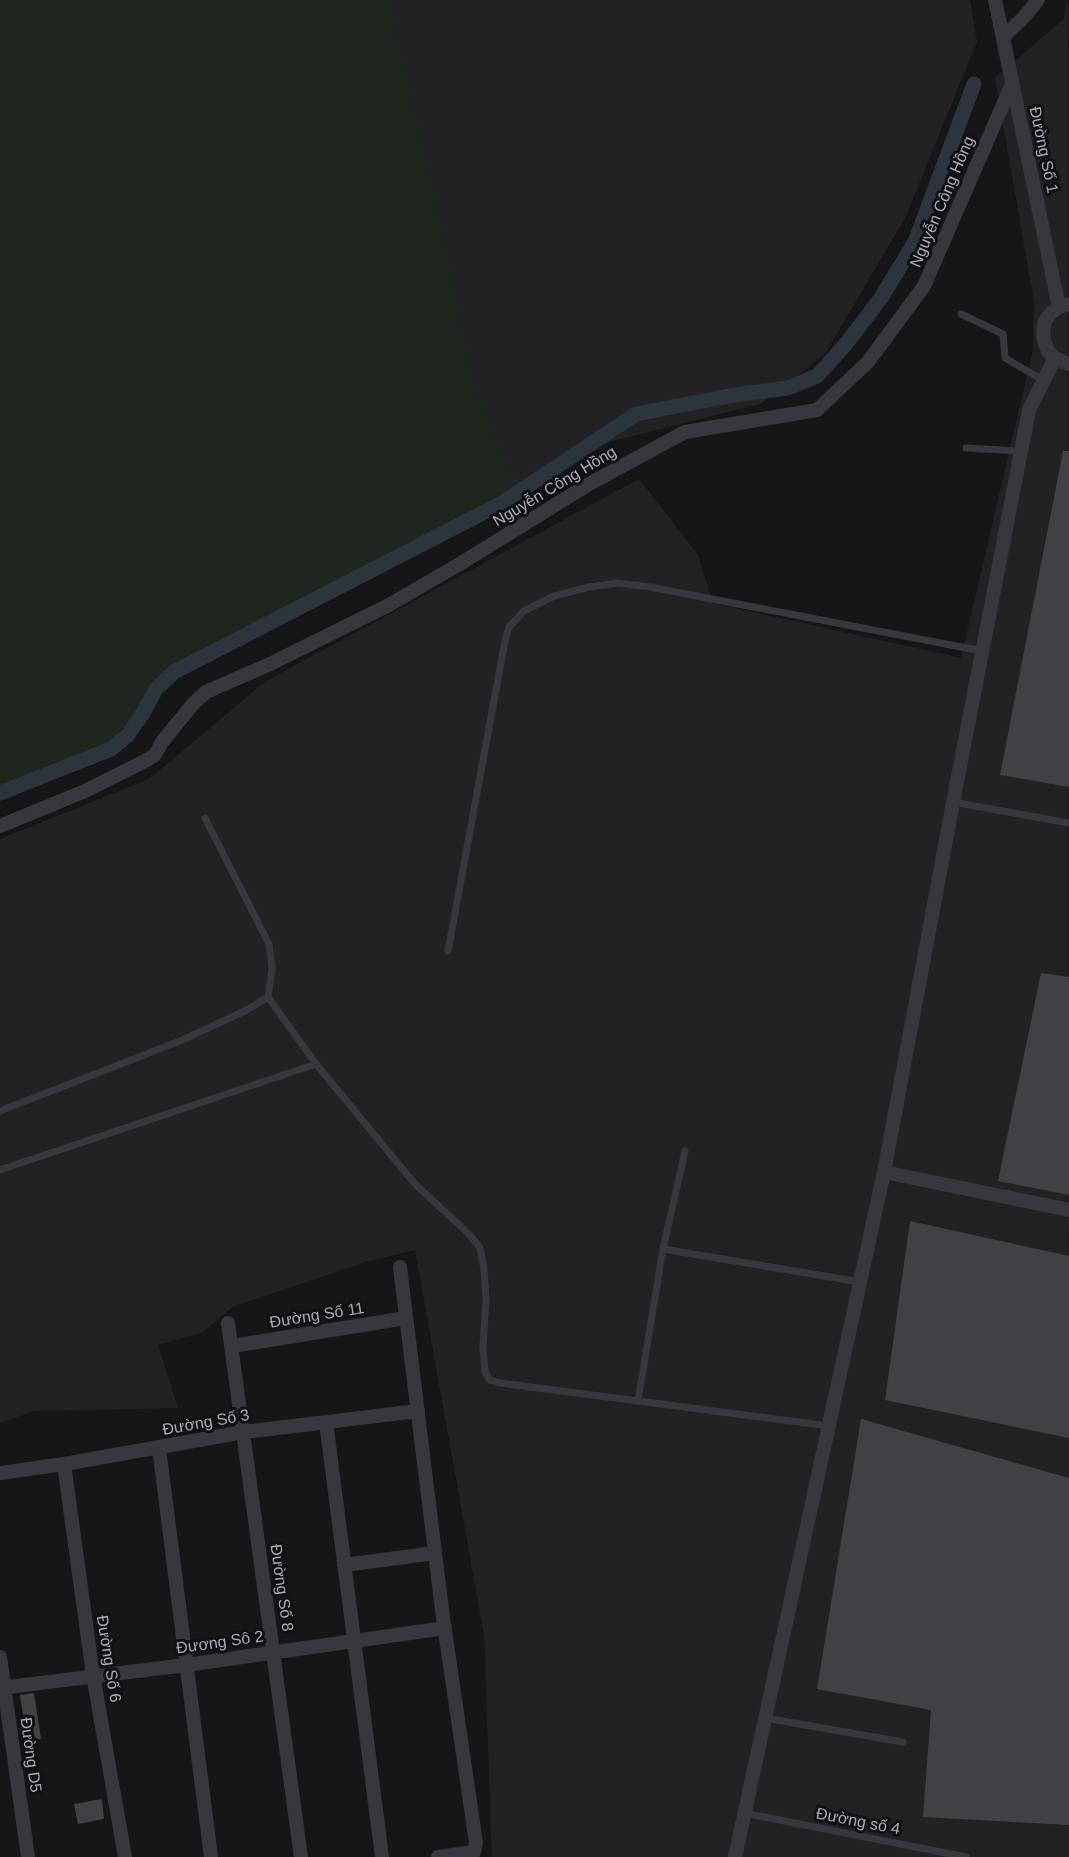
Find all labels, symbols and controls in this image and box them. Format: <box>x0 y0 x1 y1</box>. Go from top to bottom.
street label: Đường Số 1 <box>1024 105 1062 195</box>
street label: Nguyễn Công Hồng <box>907 134 979 270</box>
street label: Nguyễn Công Hồng <box>490 443 620 531</box>
street label: Đường Số 11 <box>268 1299 366 1333</box>
street label: Đường Số 3 <box>161 1406 251 1440</box>
street label: Đường Số 8 <box>265 1543 297 1633</box>
street label: Đường Số 6 <box>92 1614 124 1704</box>
street label: Đương Sô 2 <box>175 1627 265 1659</box>
street label: Đường D5 <box>15 1716 45 1794</box>
street label: Đường số 4 <box>814 1804 902 1840</box>

